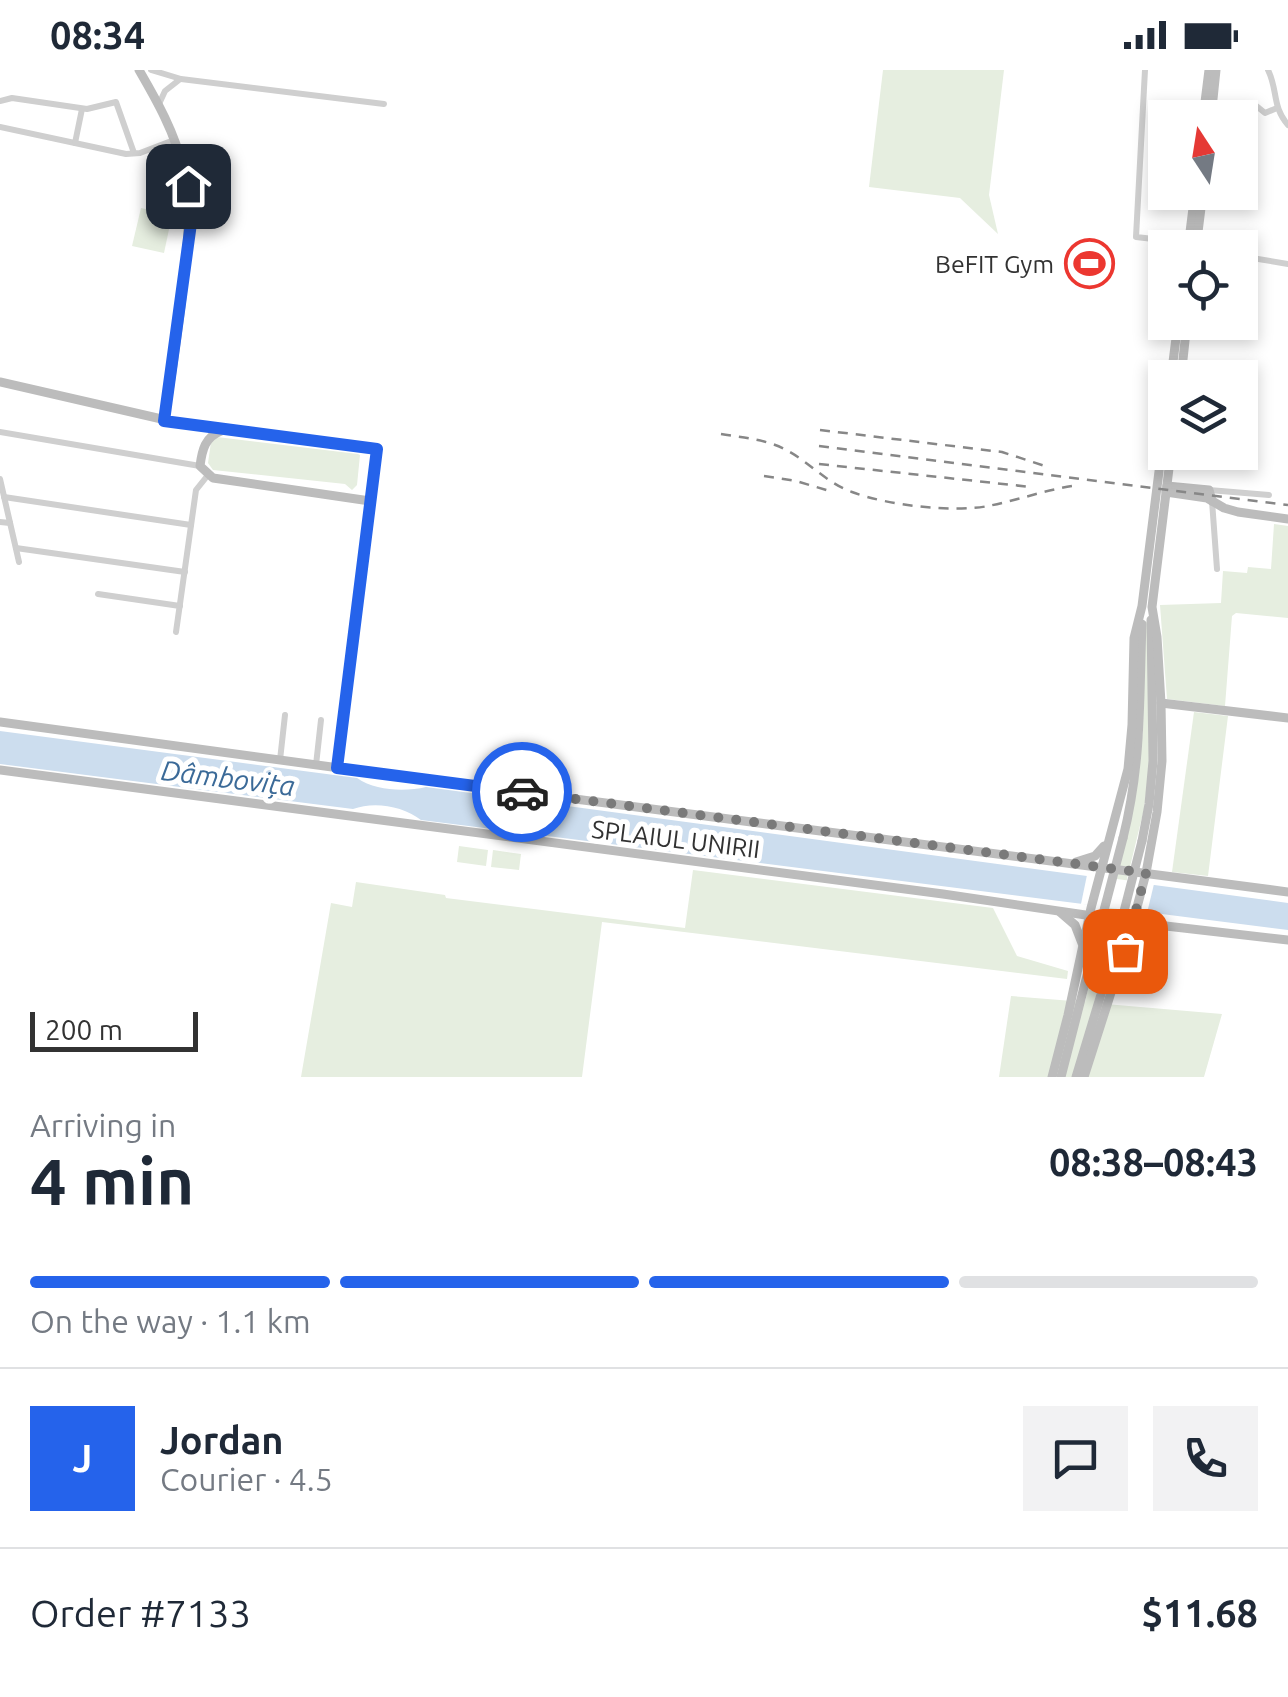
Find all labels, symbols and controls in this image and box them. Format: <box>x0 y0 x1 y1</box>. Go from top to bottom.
text: 08:34 <box>50 14 145 56</box>
north arrow <box>1148 100 1258 210</box>
map controls <box>1148 100 1258 470</box>
pin <box>146 144 231 229</box>
icon: home <box>161 159 216 214</box>
button: locate <box>1148 230 1258 340</box>
sports icon: BeFIT Gym <box>1063 238 1115 290</box>
place label: BeFIT Gym <box>935 250 1054 278</box>
button: layers <box>1148 360 1258 470</box>
courier <box>472 742 572 842</box>
water label: Dâmbovița <box>159 754 297 801</box>
icon: car <box>495 765 550 820</box>
street label: SPLAIUL UNIRII <box>590 815 762 863</box>
pin <box>1083 909 1168 994</box>
icon: bag <box>1098 924 1153 979</box>
scale bar <box>30 1007 198 1051</box>
text: 200 m <box>45 1014 123 1045</box>
text: Arriving in <box>30 1107 176 1143</box>
text: 08:38–08:43 <box>1049 1141 1258 1183</box>
text: 4 min <box>30 1144 194 1217</box>
text: On the way · 1.1 km <box>30 1303 311 1339</box>
button: chat <box>1023 1406 1128 1511</box>
button: phone <box>1153 1406 1258 1511</box>
text: Jordan <box>160 1419 284 1461</box>
text: J <box>73 1437 92 1479</box>
text: Courier · 4.5 <box>160 1461 333 1497</box>
text: Order #7133 <box>30 1592 251 1634</box>
text: $11.68 <box>1141 1592 1258 1634</box>

